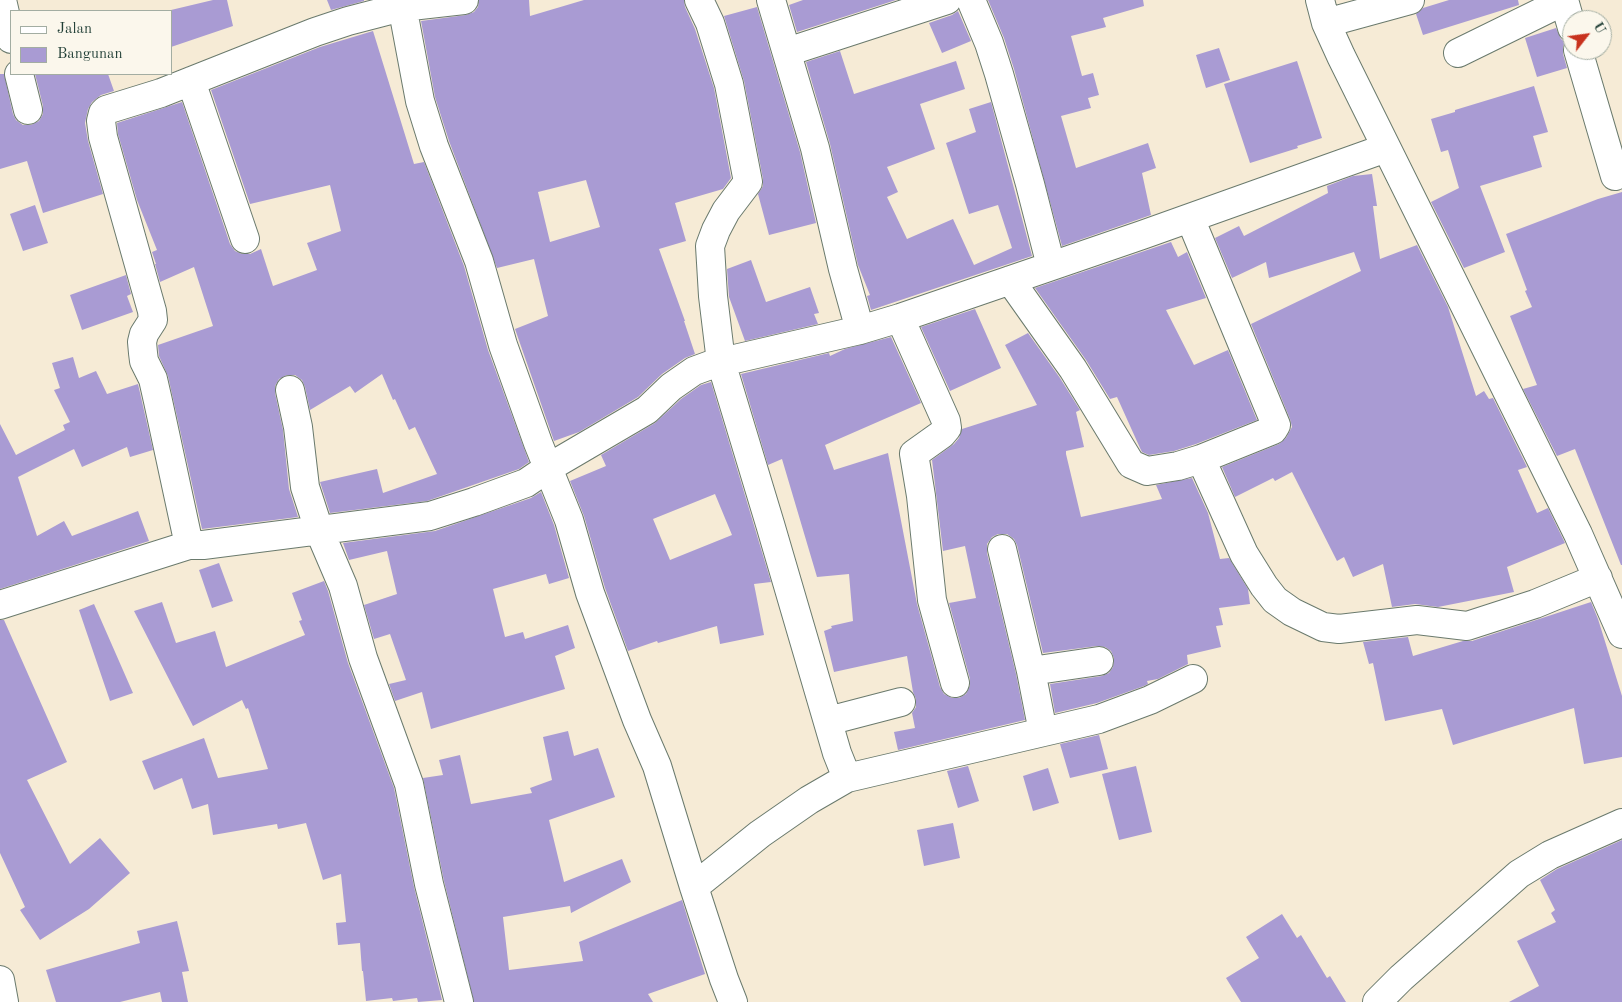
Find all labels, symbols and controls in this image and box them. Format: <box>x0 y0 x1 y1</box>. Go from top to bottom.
legend <box>10 10 172 75</box>
north arrow <box>1562 10 1612 60</box>
text: U <box>1590 20 1608 36</box>
text: Jalan <box>57 22 92 37</box>
text: Bangunan <box>57 47 123 62</box>

